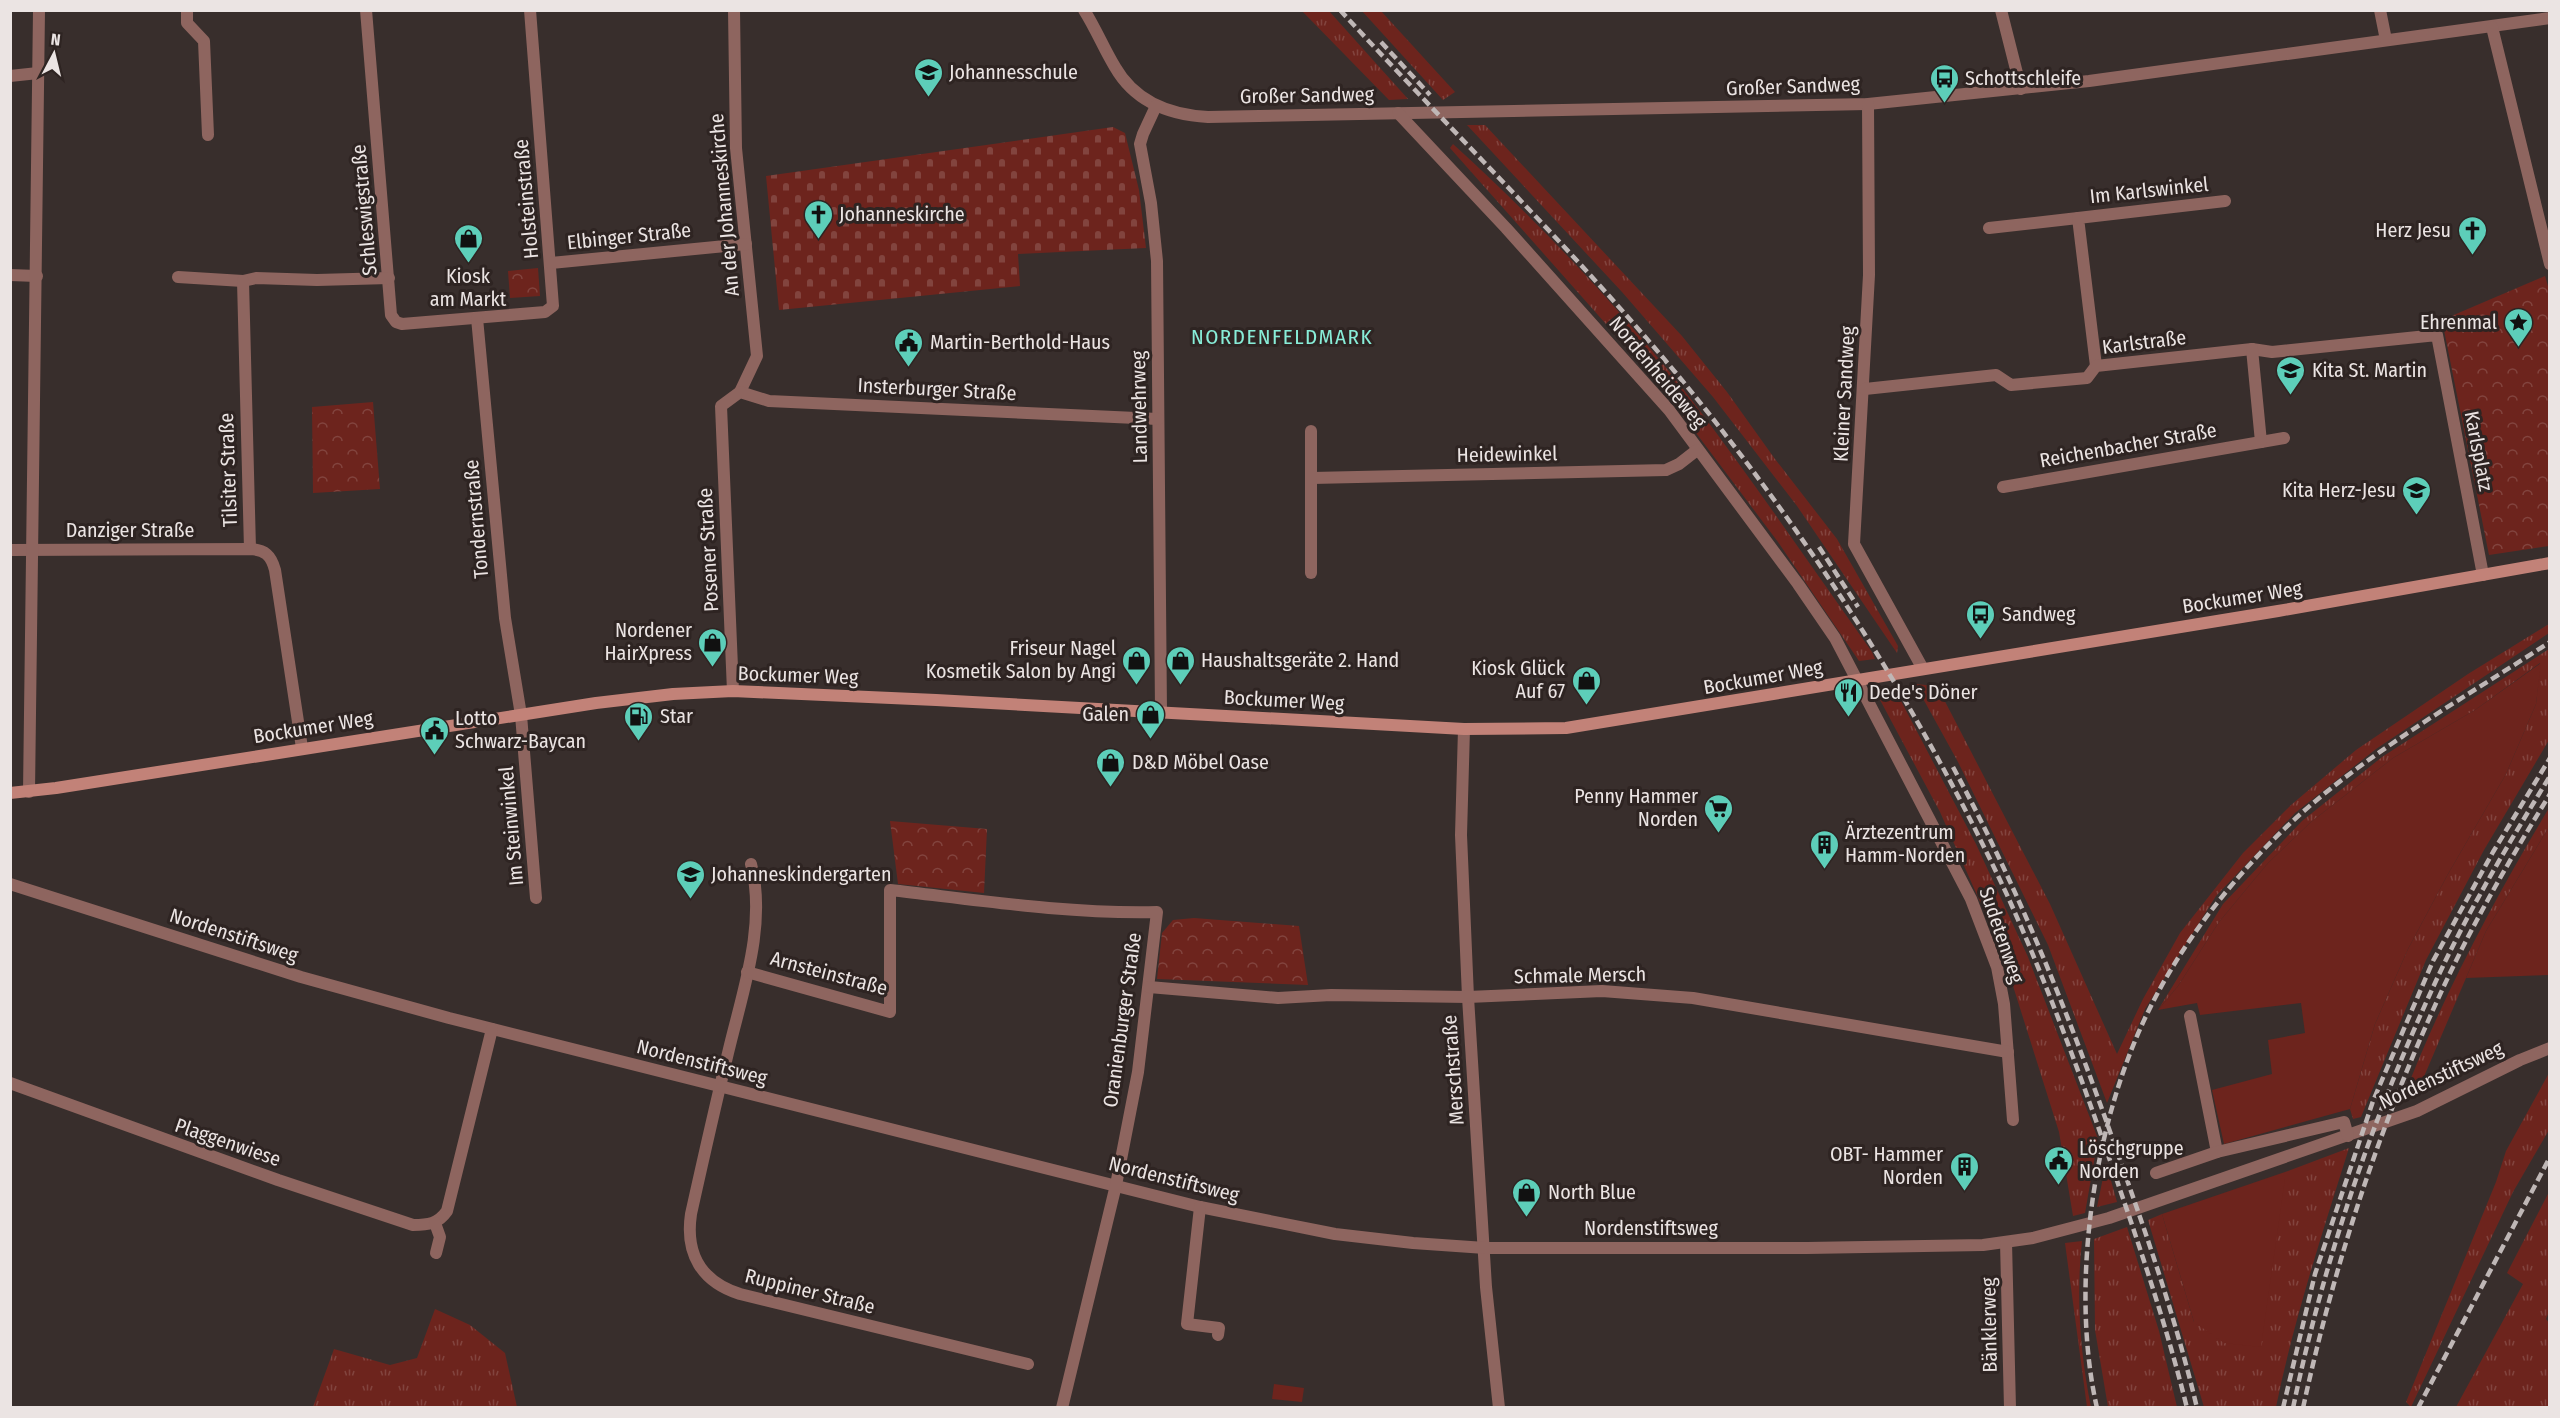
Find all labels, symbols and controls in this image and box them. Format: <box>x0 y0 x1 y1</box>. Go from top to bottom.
north arrow <box>24 24 84 84</box>
text: N <box>50 30 62 50</box>
school or university icon: Johannesschule <box>912 56 944 98</box>
place label: Johannesschule <box>949 60 1078 84</box>
bus stop icon: Schottschleife <box>1928 62 1960 104</box>
place label: Schottschleife <box>1965 66 2081 90</box>
street label: Großer Sandweg <box>1726 72 1861 100</box>
street label: Großer Sandweg <box>1240 82 1375 108</box>
street label: An der Johanneskirche <box>704 112 744 298</box>
street label: Holsteinstraße <box>509 138 543 260</box>
street label: Schleswigstraße <box>346 143 382 277</box>
street label: Im Karlswinkel <box>2088 172 2210 208</box>
church icon: Johanneskirche <box>802 198 834 240</box>
place label: Johanneskirche <box>839 202 965 226</box>
church icon: Herz Jesu <box>2456 214 2488 256</box>
street label: Elbinger Straße <box>566 218 692 254</box>
place label: Herz Jesu <box>2375 218 2451 242</box>
shop icon: Kiosk am Markt <box>452 222 484 264</box>
place label: Kiosk am Markt <box>430 264 507 311</box>
place icon: Ehrenmal <box>2502 306 2534 348</box>
place label: Ehrenmal <box>2420 310 2497 334</box>
street label: Nordenheideweg <box>1604 311 1712 433</box>
district label: NORDENFELDMARK <box>1191 324 1373 350</box>
street label: Kleiner Sandweg <box>1828 325 1860 463</box>
street label: Karlstraße <box>2101 325 2187 359</box>
public building icon: Martin-Berthold-Haus <box>893 326 925 368</box>
place label: Martin-Berthold-Haus <box>930 330 1110 354</box>
street label: Landwehrweg <box>1126 350 1152 464</box>
school or university icon: Kita St. Martin <box>2275 354 2307 396</box>
place label: Kita St. Martin <box>2312 358 2427 382</box>
street label: Insterburger Straße <box>857 373 1017 405</box>
street label: Karlsplatz <box>2459 409 2499 493</box>
street label: Tilsiter Straße <box>214 413 242 527</box>
street label: Reichenbacher Straße <box>2038 418 2218 472</box>
street label: Heidewinkel <box>1456 441 1558 467</box>
street label: Tondernstraße <box>459 459 493 579</box>
school or university icon: Kita Herz-Jesu <box>2401 474 2433 516</box>
place label: Kita Herz-Jesu <box>2282 478 2396 502</box>
street label: Posener Straße <box>693 487 723 613</box>
street label: Danziger Straße <box>66 518 194 542</box>
street label: Bockumer Weg <box>2181 576 2304 618</box>
bus stop icon: Sandweg <box>1965 598 1997 640</box>
place label: Sandweg <box>2002 602 2076 626</box>
place label: Nordener HairXpress <box>604 618 692 665</box>
shop icon: Nordener HairXpress <box>697 626 729 668</box>
place label: Friseur Nagel Kosmetik Salon by Angi <box>926 636 1116 683</box>
shop icon: Friseur Nagel Kosmetik Salon by Angi <box>1121 644 1153 686</box>
shop icon: Haushaltsgeräte 2. Hand <box>1164 644 1196 686</box>
place label: Haushaltsgeräte 2. Hand <box>1201 648 1399 672</box>
street label: Bockumer Weg <box>1701 655 1825 699</box>
place label: Kiosk Glück Auf 67 <box>1471 656 1566 703</box>
street label: Bockumer Weg <box>737 661 859 689</box>
shop icon: Kiosk Glück Auf 67 <box>1570 664 1602 706</box>
restaurant icon: Dede's Döner <box>1832 676 1864 718</box>
place label: Dede's Döner <box>1869 680 1978 704</box>
street label: Bockumer Weg <box>1223 685 1345 715</box>
shop icon: Galen <box>1134 698 1166 740</box>
fuel station icon: Star <box>623 700 655 742</box>
place label: Galen <box>1082 702 1129 726</box>
place label: Star <box>660 704 693 728</box>
street label: Bockumer Weg <box>252 706 375 748</box>
place label: Lotto Schwarz-Baycan <box>455 706 586 753</box>
public building icon: Lotto Schwarz-Baycan <box>418 714 450 756</box>
shop icon: D&D Möbel Oase <box>1095 746 1127 788</box>
place label: D&D Möbel Oase <box>1132 750 1269 774</box>
street label: Im Steinwinkel <box>494 765 528 887</box>
place label: Penny Hammer Norden <box>1574 784 1698 831</box>
supermarket icon: Penny Hammer Norden <box>1703 792 1735 834</box>
place label: Ärztezentrum Hamm-Norden <box>1845 820 1965 867</box>
building icon: Ärztezentrum Hamm-Norden <box>1808 828 1840 870</box>
school or university icon: Johanneskindergarten <box>674 858 706 900</box>
place label: Johanneskindergarten <box>711 862 891 886</box>
street label: Sudetenweg <box>1974 884 2030 987</box>
street label: Nordenstiftsweg <box>167 903 302 967</box>
street label: Oranienburger Straße <box>1098 931 1146 1109</box>
street label: Arnsteinstraße <box>768 946 890 1000</box>
street label: Schmale Mersch <box>1514 962 1646 988</box>
street label: Merschstraße <box>1437 1014 1469 1126</box>
street label: Nordenstiftsweg <box>634 1034 770 1090</box>
street label: Nordenstiftsweg <box>2375 1036 2507 1114</box>
street label: Plaggenwiese <box>172 1113 284 1171</box>
place label: Löschgruppe Norden <box>2079 1136 2184 1183</box>
place label: OBT- Hammer Norden <box>1830 1142 1943 1189</box>
public building icon: Löschgruppe Norden <box>2042 1144 2074 1186</box>
building icon: OBT- Hammer Norden <box>1948 1150 1980 1192</box>
street label: Nordenstiftsweg <box>1106 1151 1242 1207</box>
shop icon: North Blue <box>1511 1176 1543 1218</box>
place label: North Blue <box>1548 1180 1636 1204</box>
street label: Nordenstiftsweg <box>1584 1216 1718 1240</box>
street label: Ruppiner Straße <box>743 1263 877 1319</box>
street label: Bänklerweg <box>1976 1277 2002 1373</box>

